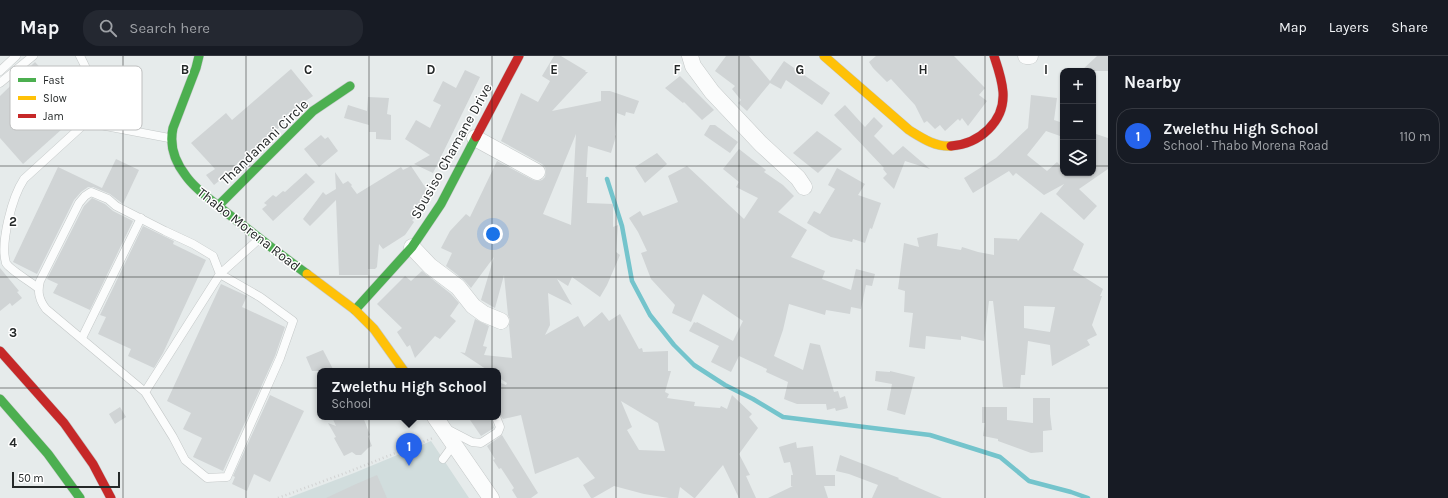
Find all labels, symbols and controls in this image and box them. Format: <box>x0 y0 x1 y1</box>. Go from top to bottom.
search box <box>83 10 363 46</box>
text: Map <box>20 17 59 39</box>
icon: search <box>97 17 119 39</box>
text: Search here <box>129 19 210 37</box>
text: Map <box>1279 19 1307 36</box>
text: Layers <box>1329 19 1369 36</box>
text: Share <box>1391 19 1428 36</box>
text: B <box>181 62 189 77</box>
text: C <box>304 62 312 77</box>
text: D <box>427 62 436 77</box>
text: E <box>550 62 558 77</box>
text: F <box>673 62 681 77</box>
text: G <box>796 62 804 77</box>
text: H <box>918 62 928 77</box>
text: I <box>1044 62 1048 77</box>
legend <box>10 66 142 130</box>
map controls <box>1060 68 1096 176</box>
button: + <box>1060 68 1096 104</box>
text: Nearby <box>1124 72 1181 92</box>
text: Fast <box>43 74 64 87</box>
street label: Sbusiso Chamane Drive <box>407 81 496 222</box>
text: Slow <box>43 92 67 105</box>
street label: Thandanani Circle <box>217 96 312 189</box>
button: − <box>1060 104 1096 140</box>
text: Jam <box>43 110 64 123</box>
text: Zwelethu High School <box>1163 120 1319 138</box>
text: 1 <box>1136 129 1140 144</box>
text: 110 m <box>1399 129 1431 144</box>
text: School · Thabo Morena Road <box>1163 138 1329 153</box>
button: layers <box>1060 140 1096 176</box>
street label: Thabo Morena Road <box>194 184 304 275</box>
text: 2 <box>9 214 17 229</box>
your location <box>483 224 503 244</box>
text: 3 <box>9 325 17 340</box>
popup <box>317 368 501 420</box>
text: Zwelethu High School <box>331 378 487 396</box>
text: School <box>331 396 372 411</box>
pin: 1 <box>396 433 422 466</box>
text: 4 <box>9 435 17 450</box>
scale bar <box>12 470 120 489</box>
text: 50 m <box>18 472 44 485</box>

